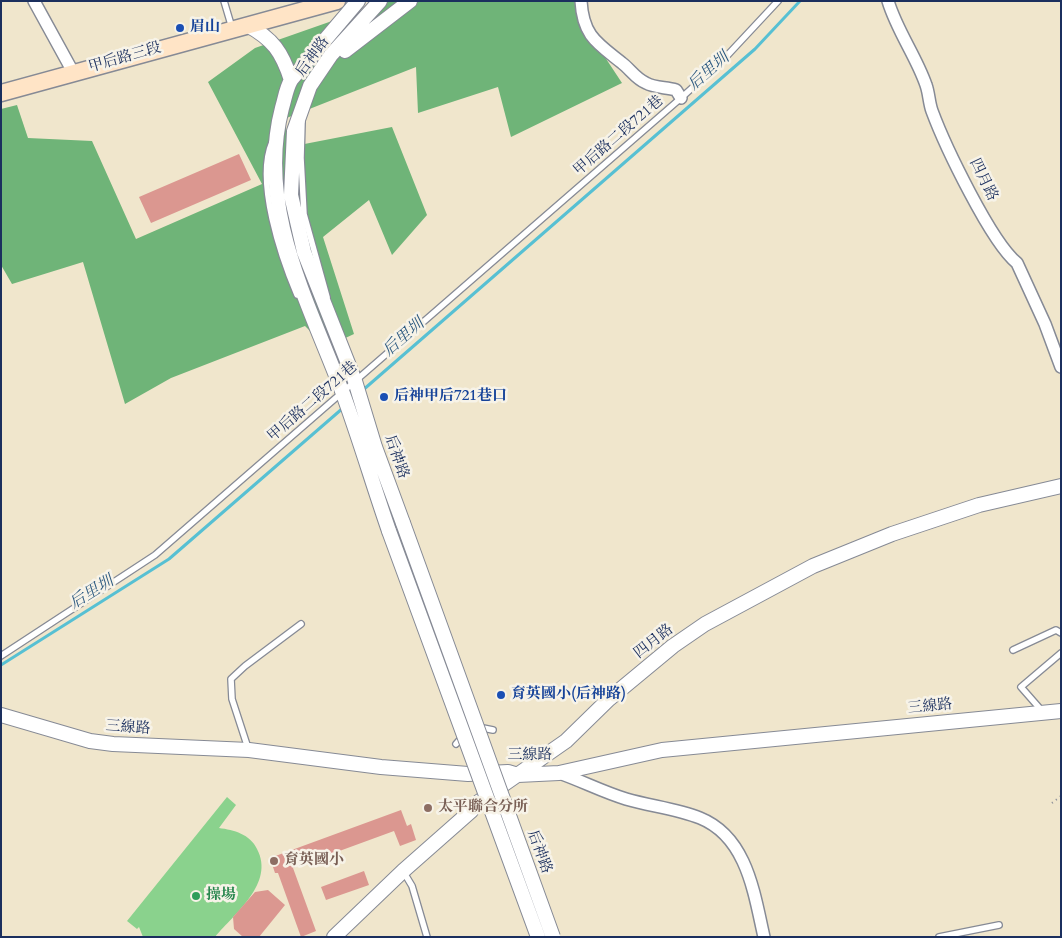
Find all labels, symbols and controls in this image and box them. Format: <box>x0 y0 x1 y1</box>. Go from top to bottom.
place label: 眉山 <box>190 19 220 37</box>
marker: 眉山 <box>174 22 186 34</box>
street label: 后神路 <box>292 34 334 80</box>
street label: 甲后路三段 <box>86 39 164 77</box>
water label: 后里圳 <box>685 49 733 95</box>
street label: 甲后路二段721巷 <box>570 92 668 180</box>
street label: 四月路 <box>965 156 1001 204</box>
water label: 后里圳 <box>380 315 428 361</box>
street label: 甲后路二段721巷 <box>264 358 362 446</box>
place label: 后神甲后721巷口 <box>394 388 507 406</box>
marker: 后神甲后721巷口 <box>378 391 390 403</box>
street label: 后神路 <box>380 433 412 481</box>
water label: 后里圳 <box>67 572 117 614</box>
street label: 四月路 <box>631 621 677 663</box>
place label: 育英國小(后神路) <box>511 686 626 704</box>
marker: 育英國小(后神路) <box>495 689 507 701</box>
street label: 三線路 <box>907 696 953 718</box>
street label: 三線路 <box>105 717 151 739</box>
street label: 三線路 <box>508 747 552 765</box>
place label: 太平聯合分所 <box>438 799 528 817</box>
marker: 太平聯合分所 <box>422 802 434 814</box>
street label: 后神路 <box>523 828 555 876</box>
place label: 育英國小 <box>284 852 344 870</box>
marker: 育英國小 <box>268 855 280 867</box>
place label: 操場 <box>206 887 236 905</box>
marker: 操場 <box>190 890 202 902</box>

